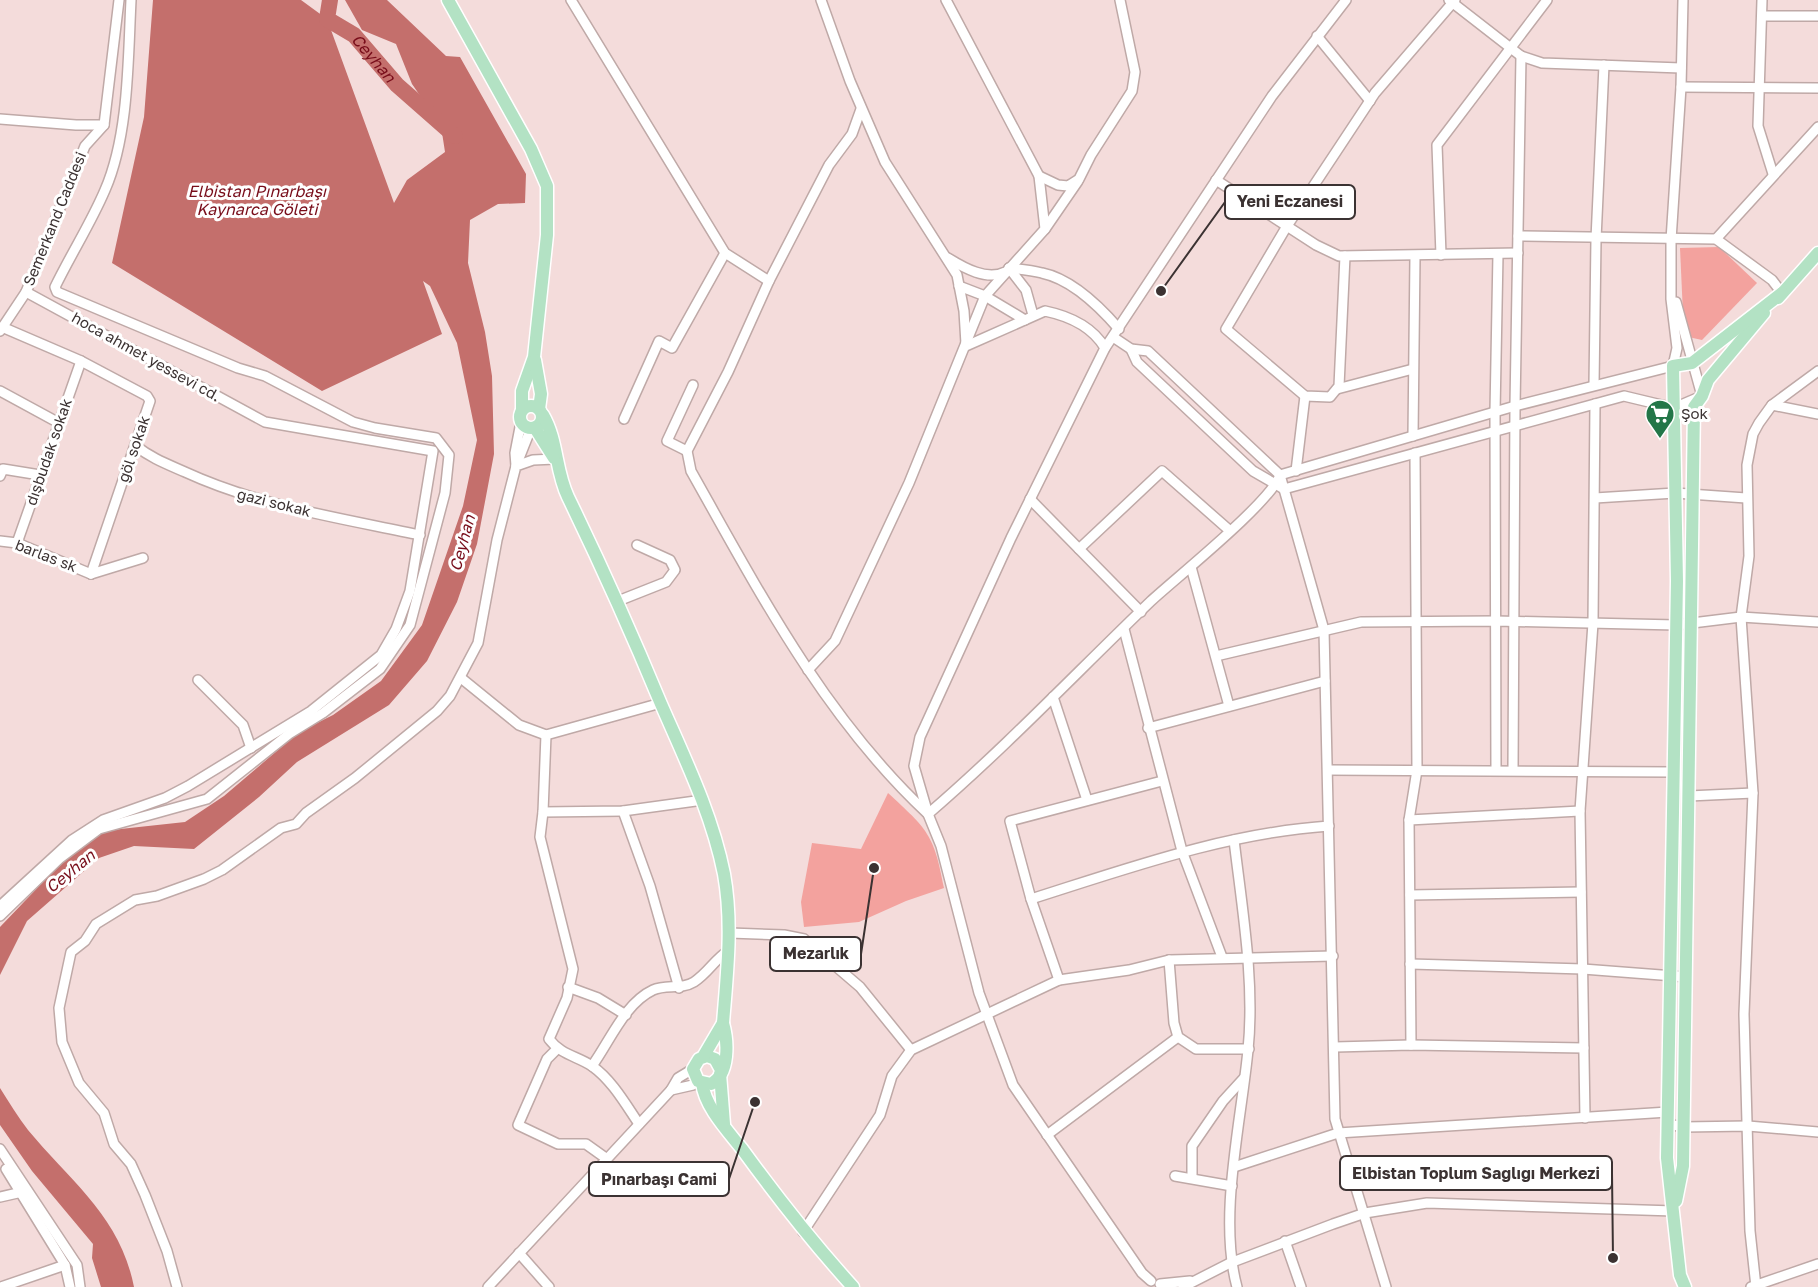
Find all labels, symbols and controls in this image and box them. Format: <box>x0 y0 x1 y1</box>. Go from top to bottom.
water label: Ceyhan <box>347 30 401 87</box>
street label: Semerkand Caddesi <box>19 149 89 288</box>
water label: Elbistan Pınarbaşı Kaynarca Göleti <box>188 181 327 219</box>
callout: Yeni Eczanesi <box>1225 185 1355 219</box>
text: Yeni Eczanesi <box>1237 191 1343 211</box>
street label: hoca ahmet yessevi cd. <box>69 308 224 405</box>
street label: dışbudak sokak <box>21 395 75 507</box>
supermarket icon: Şok <box>1644 398 1676 440</box>
place label: Şok <box>1681 404 1709 422</box>
street label: göl sokak <box>113 413 153 484</box>
street label: gazi sokak <box>236 484 313 520</box>
water label: Ceyhan <box>445 512 479 573</box>
street label: barlas sk <box>13 535 80 575</box>
water label: Ceyhan <box>41 844 100 897</box>
callout: Mezarlık <box>770 937 861 971</box>
text: Mezarlık <box>783 943 850 963</box>
callout: Elbistan Toplum Saglıgı Merkezi <box>1340 1156 1612 1190</box>
callout: Pınarbaşı Cami <box>589 1162 729 1196</box>
text: Elbistan Toplum Saglıgı Merkezi <box>1352 1163 1600 1183</box>
text: Pınarbaşı Cami <box>601 1169 717 1189</box>

